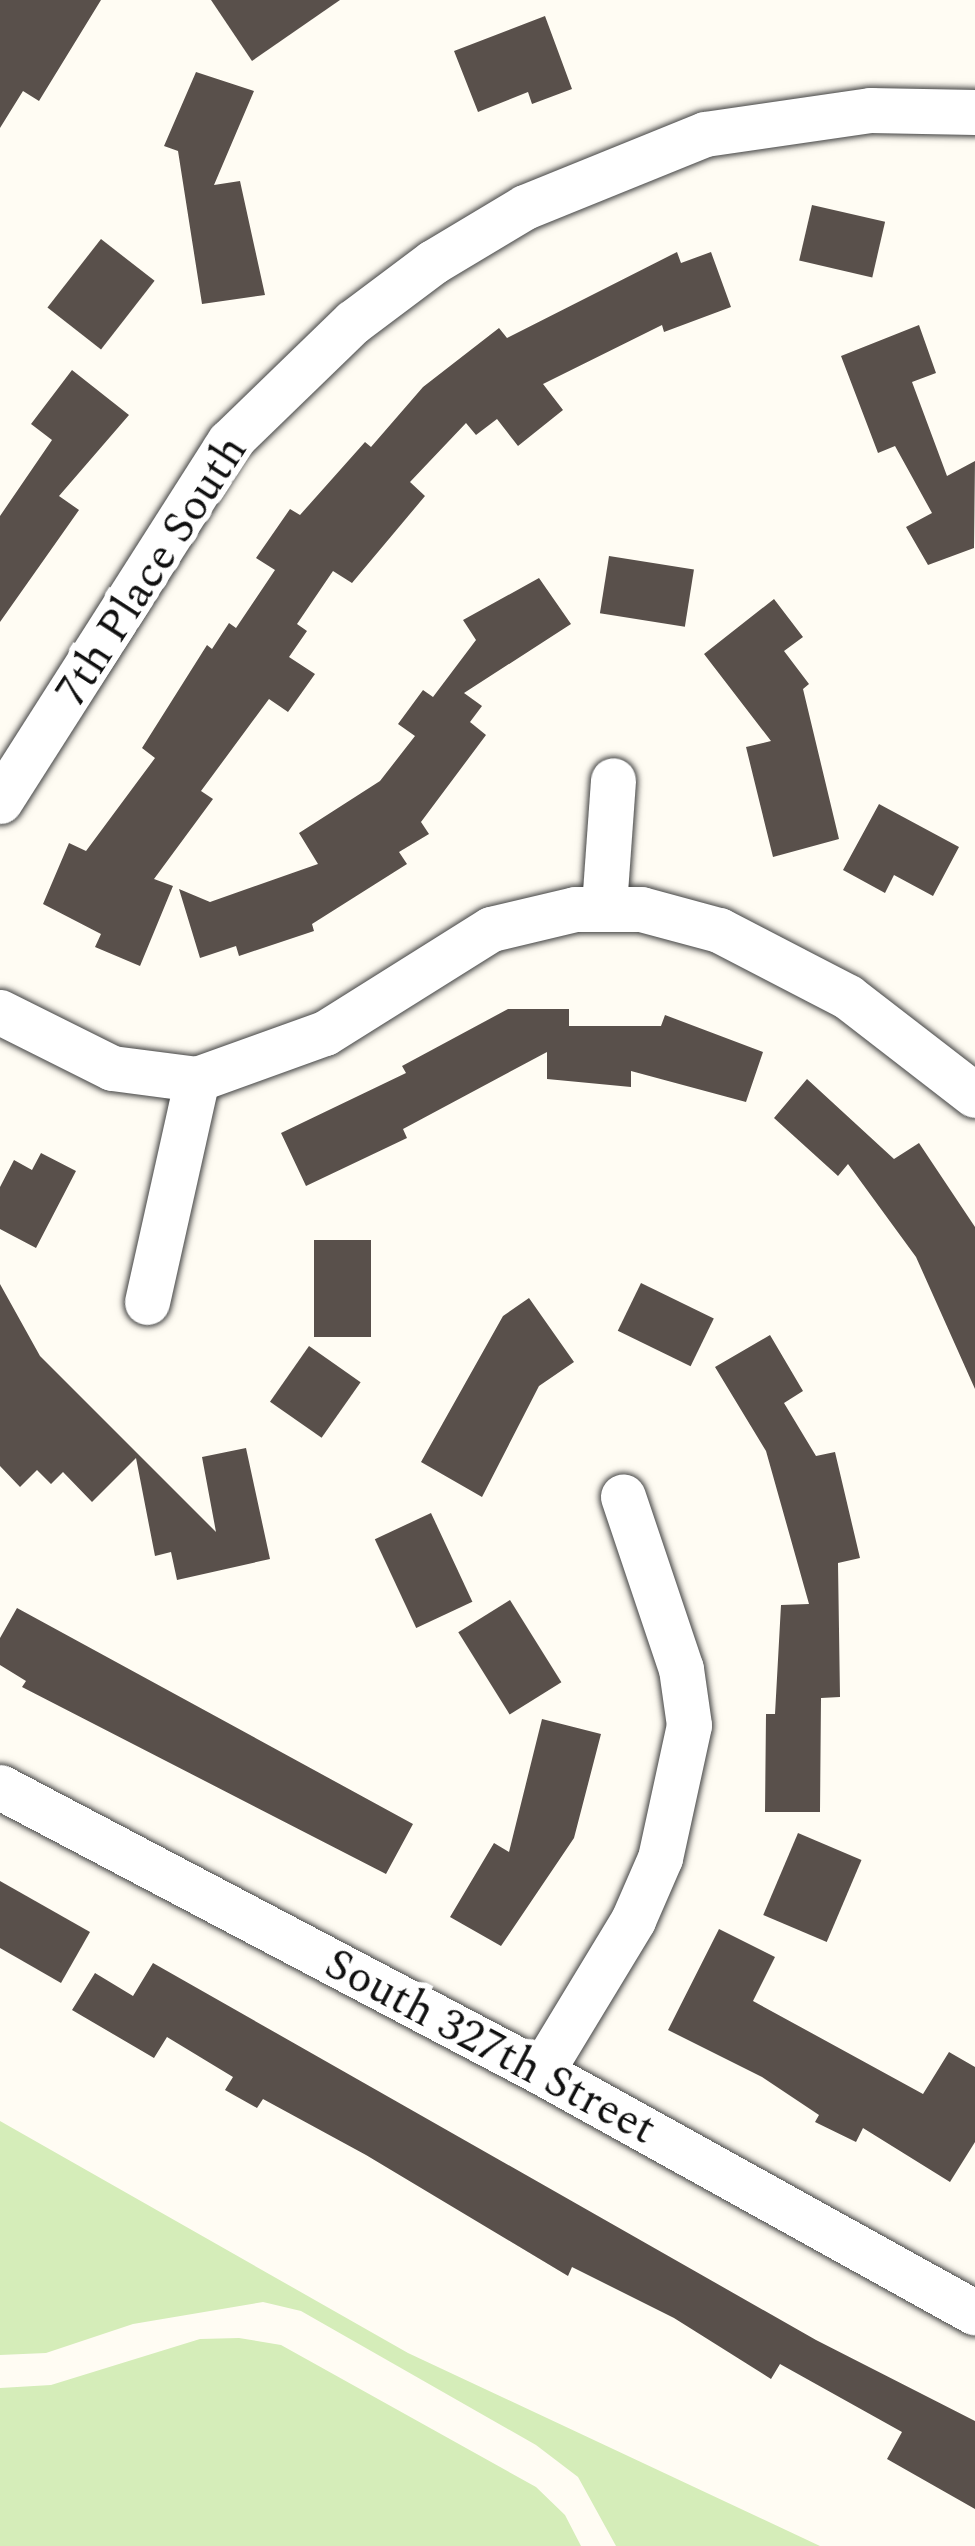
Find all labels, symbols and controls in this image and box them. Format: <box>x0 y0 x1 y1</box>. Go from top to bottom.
street label: 7th Place South <box>45 426 259 716</box>
street label: South 327th Street <box>315 1937 665 2157</box>

